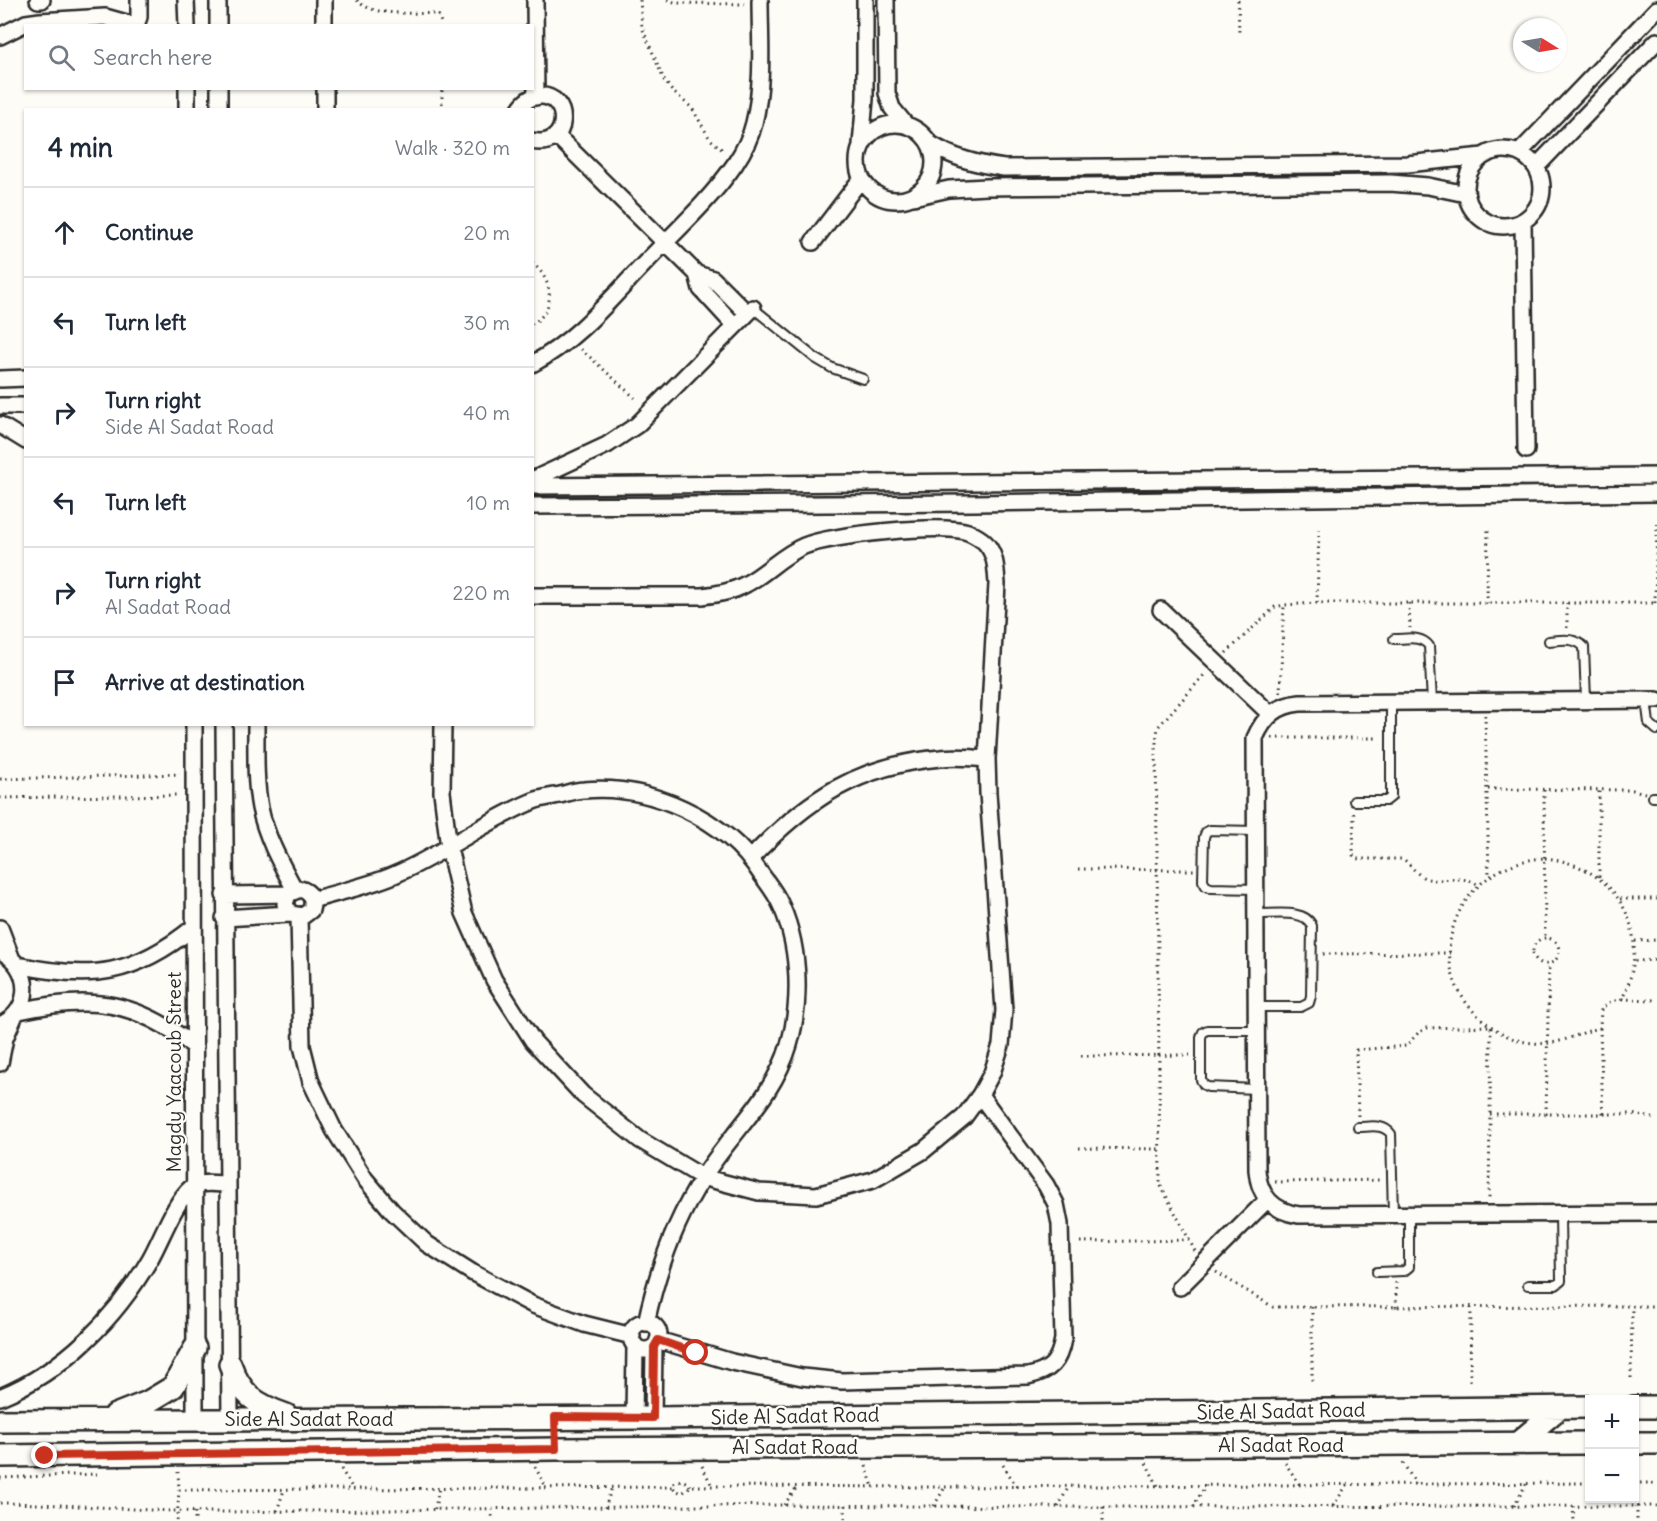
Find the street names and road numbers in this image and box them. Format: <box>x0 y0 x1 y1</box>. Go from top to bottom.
street label: Magdy Yaacoub Street <box>161 971 186 1172</box>
street label: Side Al Sadat Road <box>1196 1397 1366 1424</box>
street label: Side Al Sadat Road <box>710 1402 880 1429</box>
street label: Side Al Sadat Road <box>225 1406 394 1431</box>
street label: Al Sadat Road <box>1218 1432 1344 1457</box>
street label: Al Sadat Road <box>732 1434 858 1459</box>

